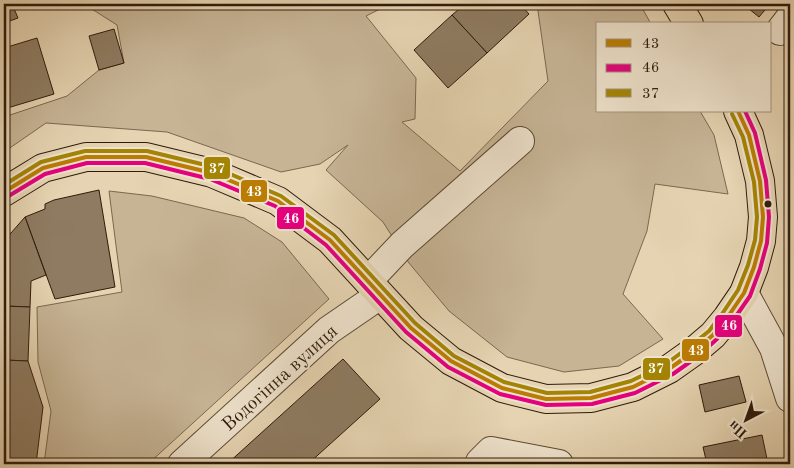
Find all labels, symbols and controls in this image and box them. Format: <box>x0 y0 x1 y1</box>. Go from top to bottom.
legend <box>596 22 772 112</box>
text: 43 <box>642 37 659 52</box>
text: 46 <box>642 61 659 76</box>
text: 37 <box>642 87 659 102</box>
line badge: 37 <box>203 156 231 180</box>
text: 37 <box>209 162 225 176</box>
line badge: 43 <box>240 179 268 203</box>
text: 43 <box>246 185 262 199</box>
unlabelled marker <box>763 199 773 209</box>
line badge: 46 <box>276 206 305 230</box>
text: 46 <box>283 212 299 226</box>
line badge: 46 <box>714 314 743 338</box>
text: 46 <box>721 319 737 333</box>
street label: Водогінна вулиця <box>219 322 342 435</box>
line badge: 43 <box>681 338 710 362</box>
text: 43 <box>688 344 704 358</box>
line badge: 37 <box>642 357 671 381</box>
text: 37 <box>648 362 664 376</box>
north arrow <box>722 396 772 446</box>
text: Пн <box>726 417 750 441</box>

